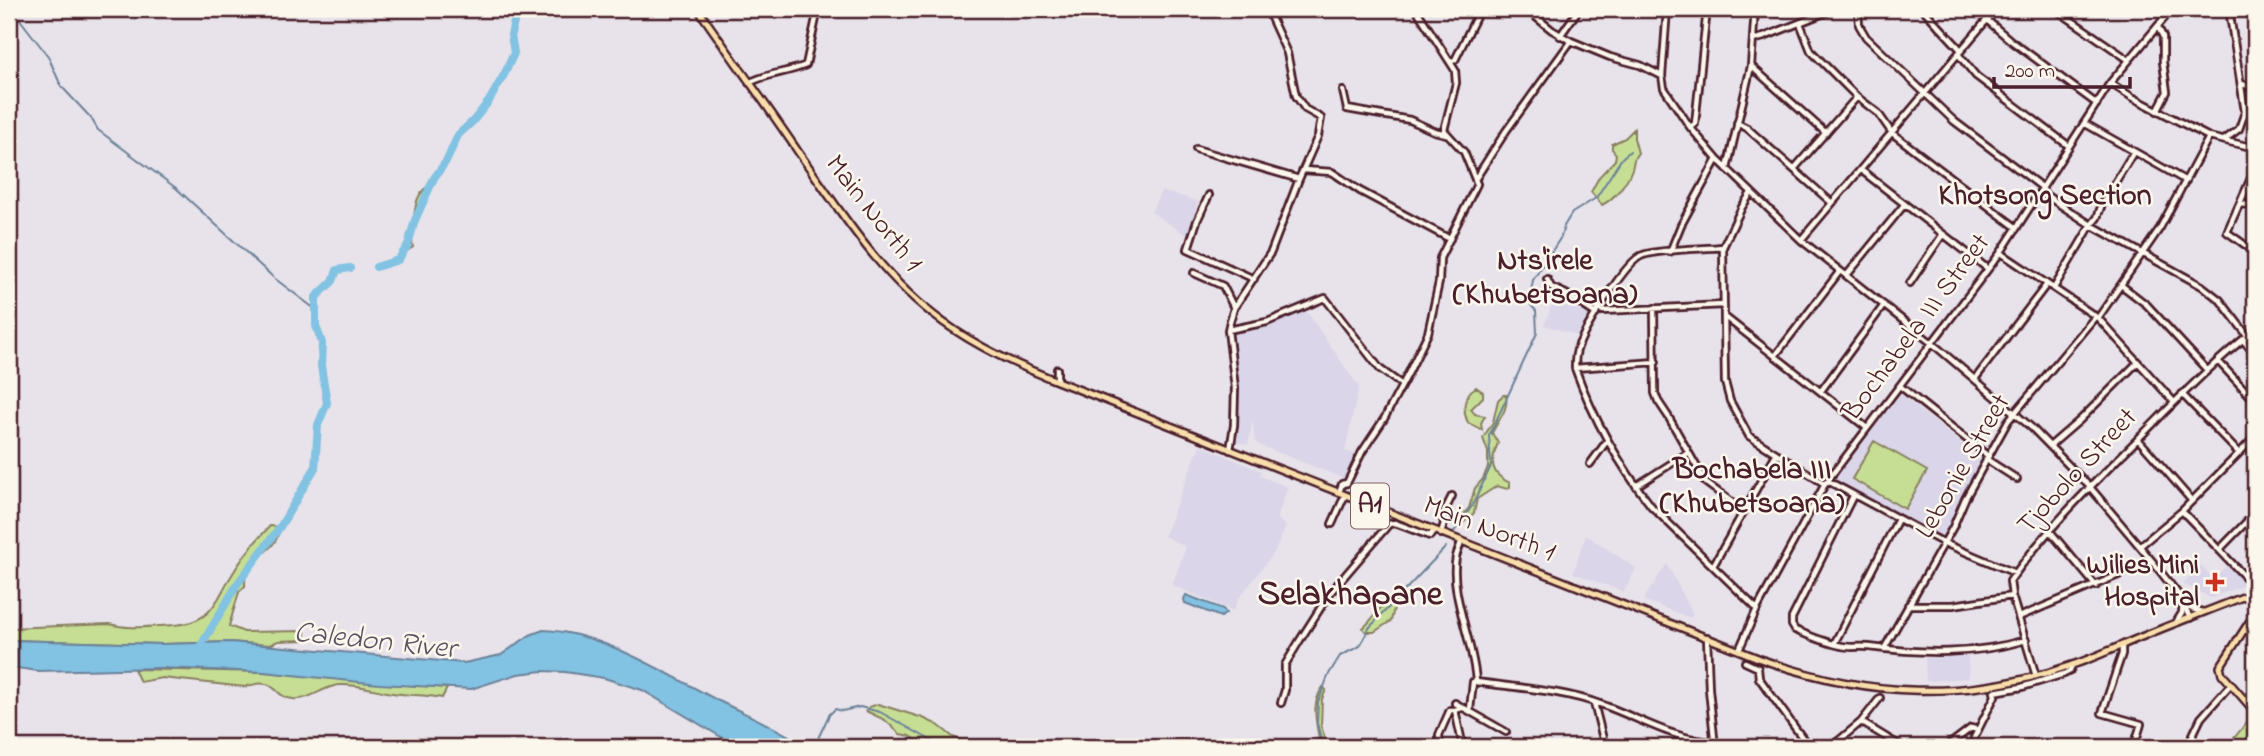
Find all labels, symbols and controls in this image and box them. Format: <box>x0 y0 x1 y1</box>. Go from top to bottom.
scale bar <box>1994 46 2131 90</box>
text: 200 m <box>2005 57 2055 87</box>
street label: Main North 1 <box>814 147 932 281</box>
district label: Khotsong Section <box>1938 175 2152 220</box>
street label: Bochabela III Street <box>1832 226 2001 431</box>
district label: Nts'irele (Khubetsoana) <box>1453 240 1638 318</box>
street label: Lebonie Street <box>1906 387 2022 547</box>
street label: Tjobolo Street <box>2008 399 2148 545</box>
district label: Bochabela III (Khubetsoana) <box>1660 449 1845 527</box>
road number: A1 <box>1351 484 1389 528</box>
street label: Main North 1 <box>1417 486 1561 574</box>
place label: Wilies Mini Hospital <box>2086 546 2199 619</box>
district label: Selakhapane <box>1258 570 1444 621</box>
marker: Wilies Mini Hospital <box>2205 572 2225 592</box>
water label: Caledon River <box>292 612 462 673</box>

